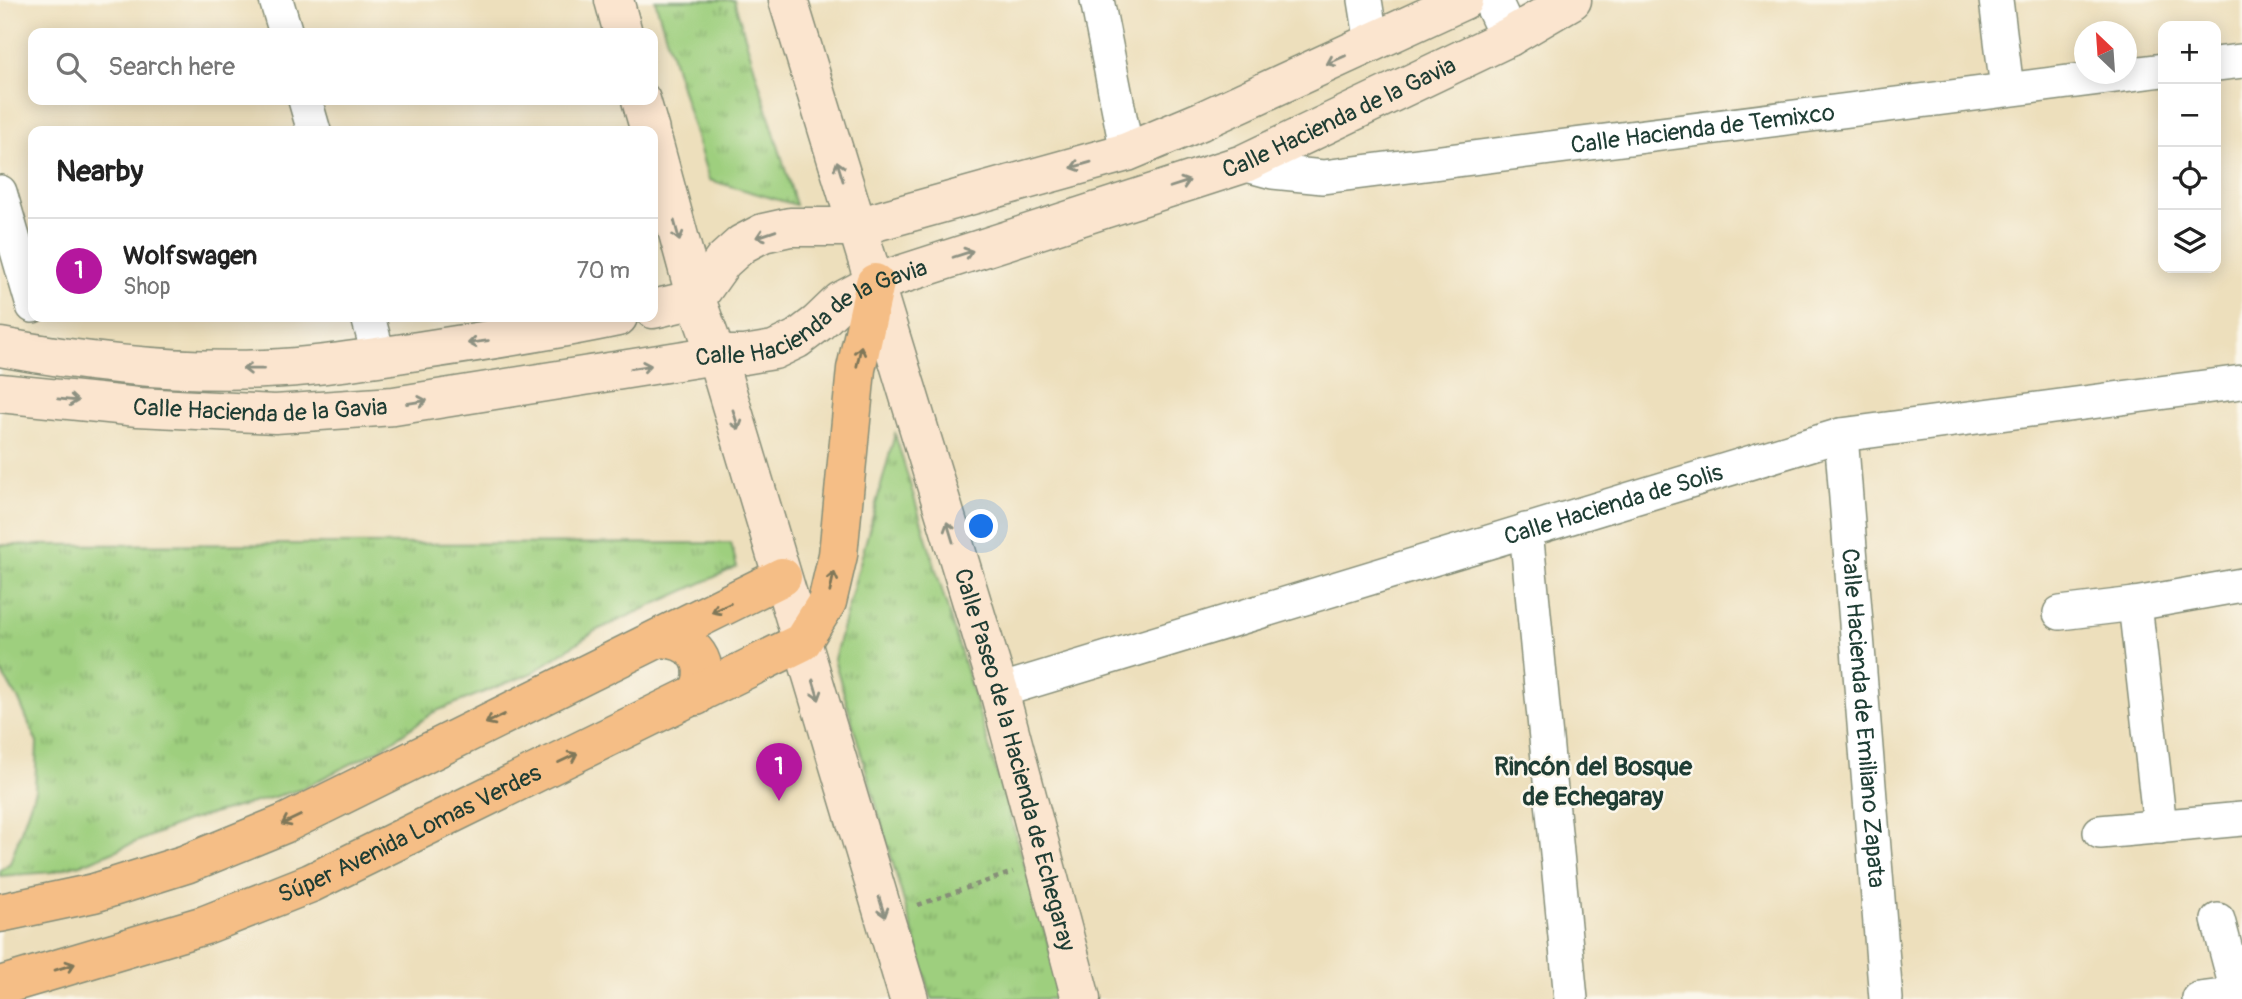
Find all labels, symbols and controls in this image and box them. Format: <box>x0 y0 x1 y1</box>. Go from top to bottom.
north arrow <box>2074 21 2137 84</box>
map controls <box>2158 21 2221 273</box>
button: + <box>2158 21 2221 84</box>
search box <box>28 28 658 105</box>
icon: search <box>52 48 90 86</box>
text: Search here <box>108 51 235 83</box>
street label: Calle Hacienda de la Gavia <box>1219 51 1461 185</box>
one-way arrow <box>1326 54 1347 67</box>
button: − <box>2158 84 2221 147</box>
street label: Calle Hacienda de Temixco <box>1569 98 1836 160</box>
button: locate <box>2158 147 2221 210</box>
text: Nearby <box>56 153 143 190</box>
one-way arrow <box>1070 159 1092 172</box>
one-way arrow <box>833 160 846 182</box>
one-way arrow <box>1168 177 1190 189</box>
button: layers <box>2158 210 2221 273</box>
one-way arrow <box>672 220 685 242</box>
one-way arrow <box>755 229 777 241</box>
text: Wolfswagen <box>123 240 257 272</box>
one-way arrow <box>952 247 974 259</box>
street label: Calle Hacienda de la Gavia <box>693 253 931 373</box>
text: 1 <box>75 256 84 285</box>
text: 70 m <box>577 256 630 285</box>
text: Shop <box>123 272 171 301</box>
one-way arrow <box>468 336 490 349</box>
one-way arrow <box>853 345 866 368</box>
one-way arrow <box>630 360 652 373</box>
one-way arrow <box>241 362 264 376</box>
street label: Calle Hacienda de la Gavia <box>132 392 388 429</box>
one-way arrow <box>56 394 79 407</box>
one-way arrow <box>405 396 428 409</box>
one-way arrow <box>730 409 743 431</box>
street label: Calle Hacienda de Solis <box>1501 458 1727 552</box>
your location <box>964 509 998 543</box>
one-way arrow <box>943 521 956 543</box>
street label: Calle Hacienda de Emiliano Zapata <box>1835 547 1891 889</box>
street label: Calle Paseo de la Hacienda de Echegaray <box>947 565 1082 954</box>
one-way arrow <box>826 571 839 593</box>
one-way arrow <box>711 601 732 615</box>
one-way arrow <box>811 678 824 700</box>
one-way arrow <box>485 713 506 727</box>
pin: 1 <box>756 743 802 801</box>
one-way arrow <box>557 751 578 764</box>
district label: Rincón del Bosque de Echegaray <box>1494 751 1693 813</box>
street label: Súper Avenida Lomas Verdes <box>274 758 546 910</box>
one-way arrow <box>281 814 302 827</box>
one-way arrow <box>876 896 889 918</box>
one-way arrow <box>54 959 76 972</box>

